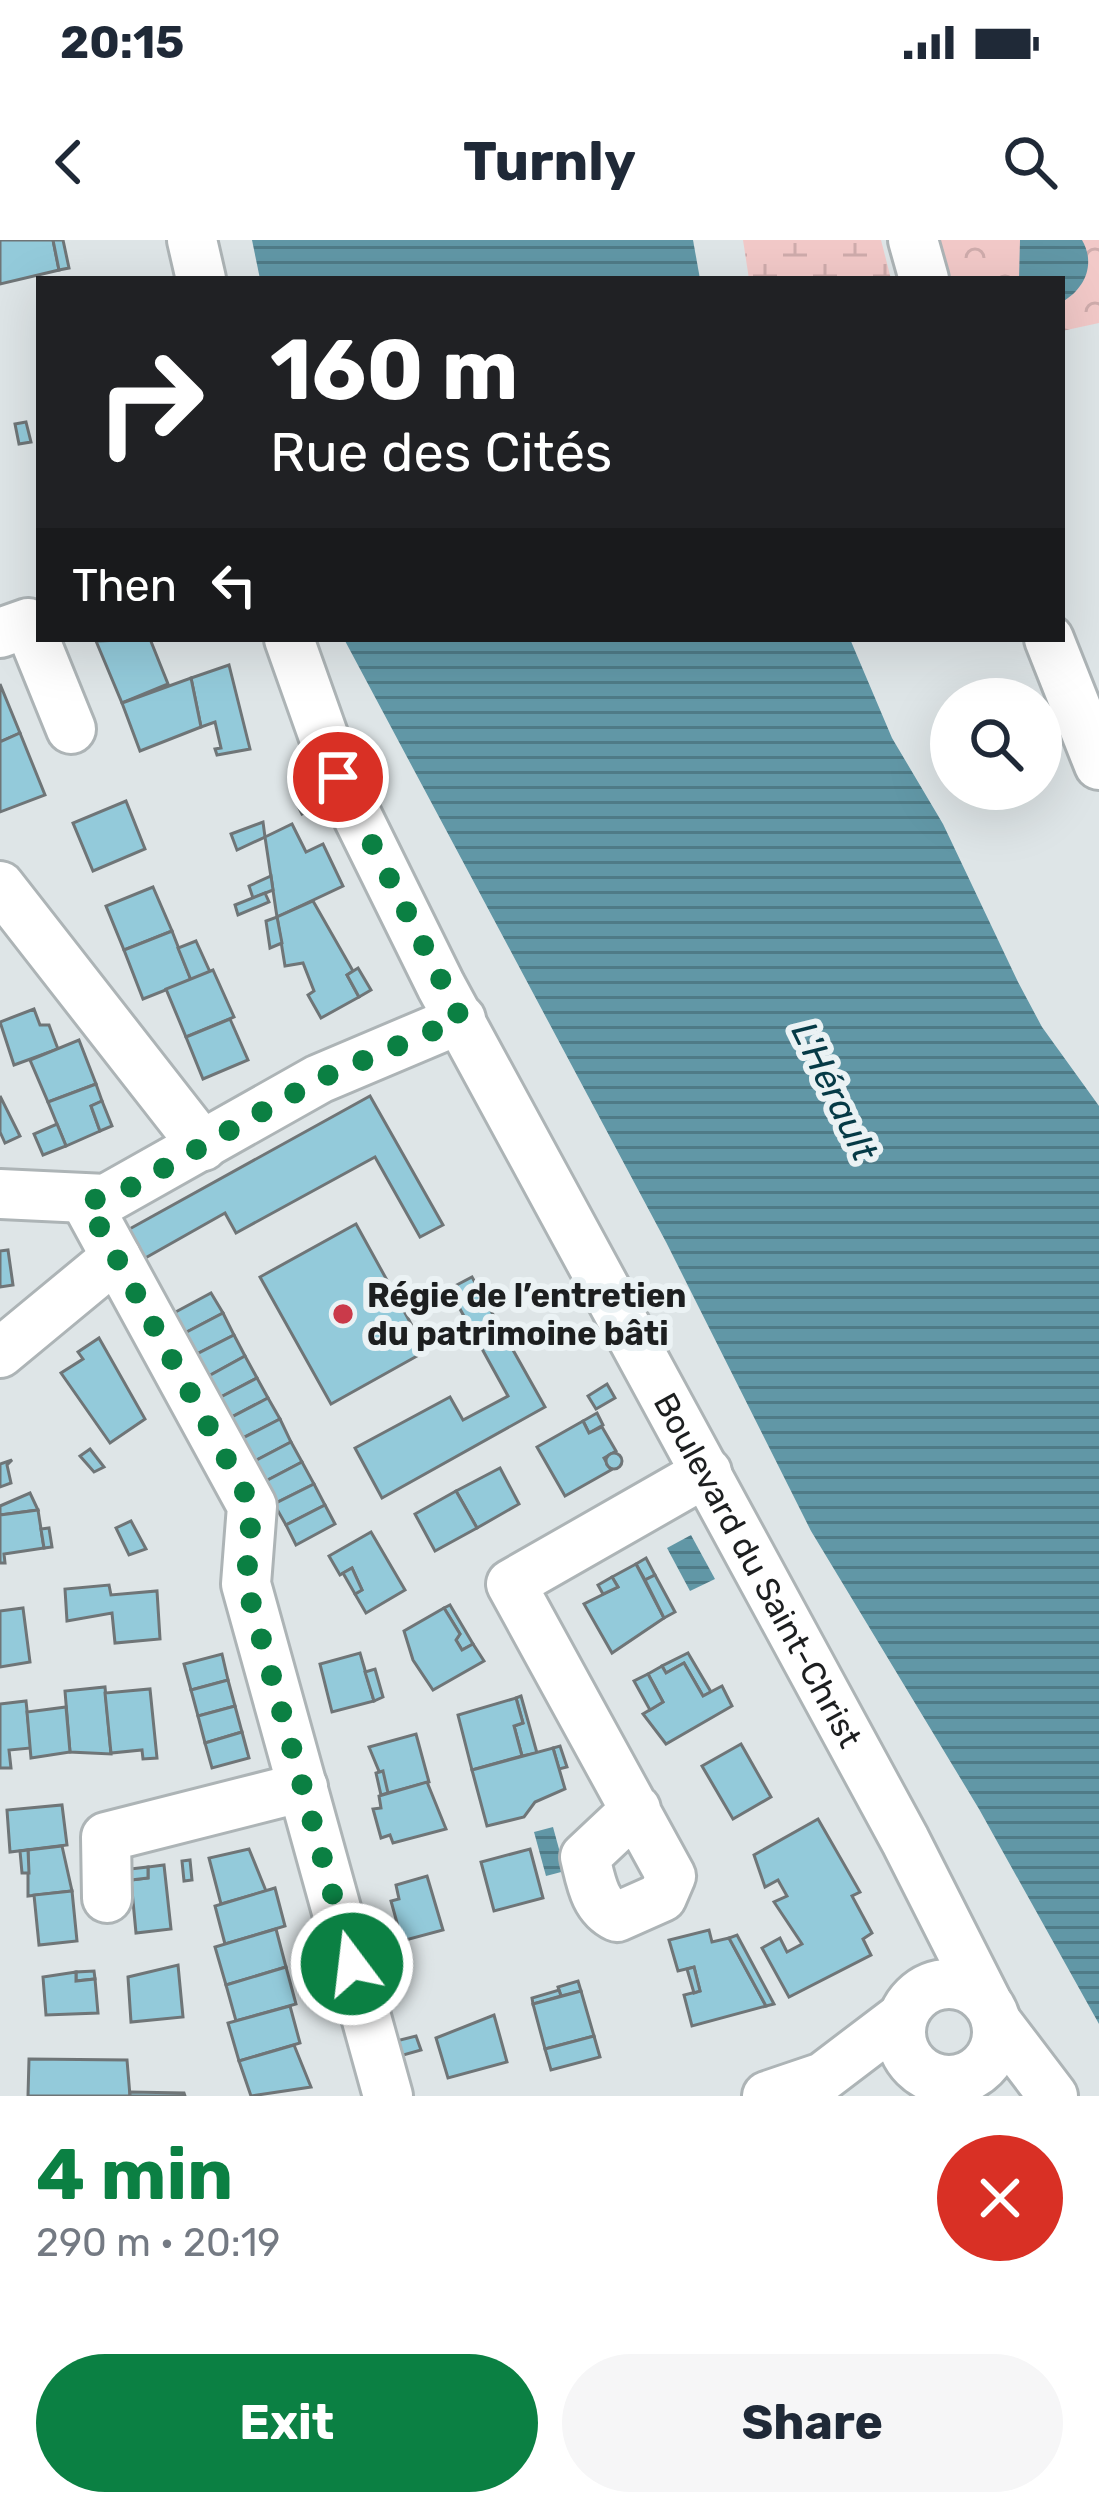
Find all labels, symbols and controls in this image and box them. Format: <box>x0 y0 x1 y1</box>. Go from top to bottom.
text: 20:15 <box>60 16 184 69</box>
icon: back <box>36 129 102 195</box>
icon: search <box>997 129 1063 195</box>
text: Turnly <box>463 130 636 194</box>
text: 160 m <box>270 320 518 420</box>
icon: right <box>72 324 228 480</box>
text: Rue des Cités <box>270 421 612 485</box>
icon: left <box>201 552 267 618</box>
text: Then <box>72 559 177 612</box>
map controls <box>930 678 1062 810</box>
button: search <box>930 678 1062 810</box>
pin <box>287 726 389 828</box>
icon: arrive <box>305 744 371 810</box>
water label: L'Hérault <box>783 1015 887 1169</box>
place label: Régie de l’entretien du patrimoine bâti <box>367 1276 687 1353</box>
marker: Régie de l’entretien du patrimoine bâti <box>330 1301 356 1327</box>
street label: Boulevard du Saint-Christ <box>646 1386 870 1754</box>
position arrow <box>289 1901 415 2027</box>
text: 4 min <box>36 2132 233 2217</box>
button: close <box>937 2135 1063 2261</box>
text: 290 m · 20:19 <box>36 2220 280 2266</box>
button: Exit <box>36 2354 538 2492</box>
button: Share <box>562 2354 1063 2492</box>

